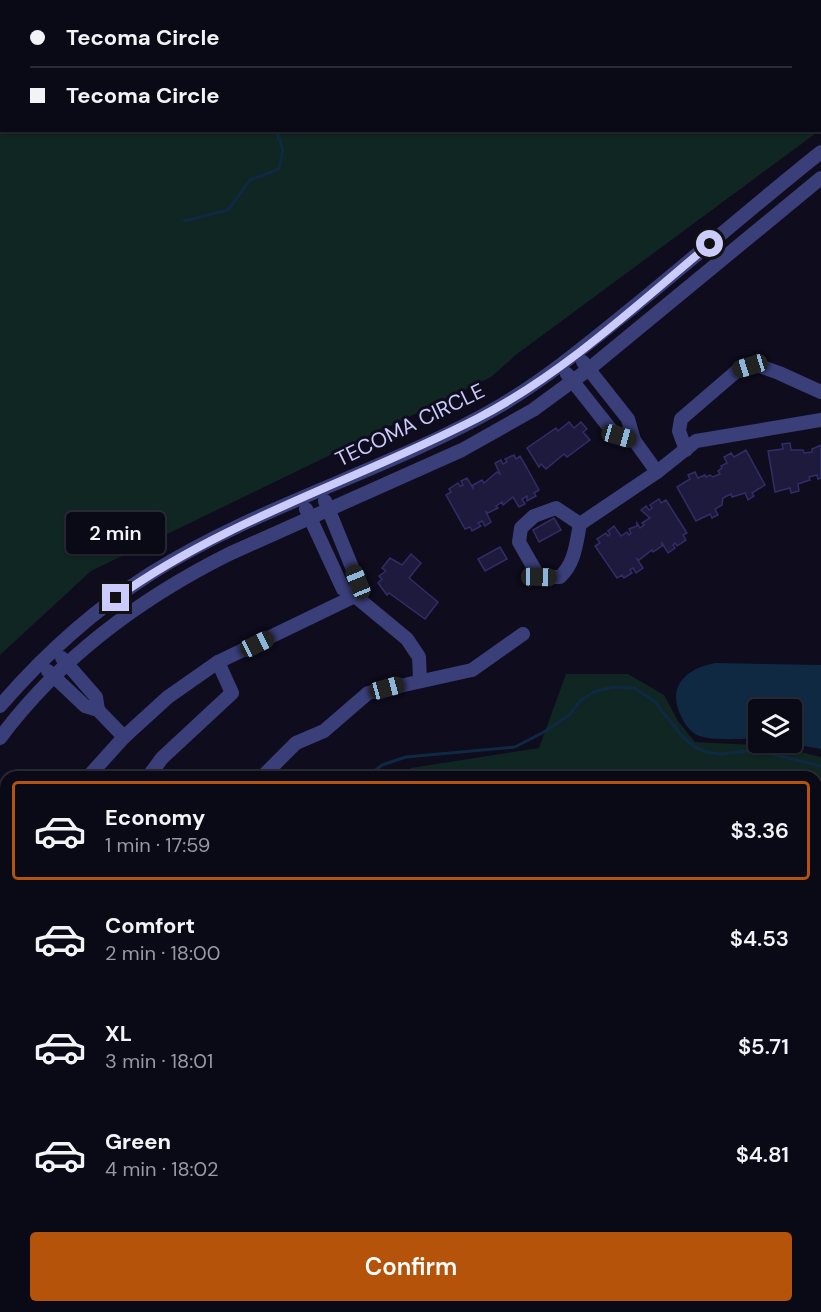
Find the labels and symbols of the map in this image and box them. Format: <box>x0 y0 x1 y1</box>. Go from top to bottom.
route start <box>696 230 723 257</box>
car <box>730 352 770 380</box>
street label: TECOMA CIRCLE <box>331 377 489 473</box>
car <box>599 422 639 450</box>
callout: 2 min <box>66 511 166 553</box>
car <box>343 562 373 602</box>
car <box>521 568 557 586</box>
route end <box>102 584 129 611</box>
car <box>237 628 277 660</box>
car <box>367 675 407 701</box>

